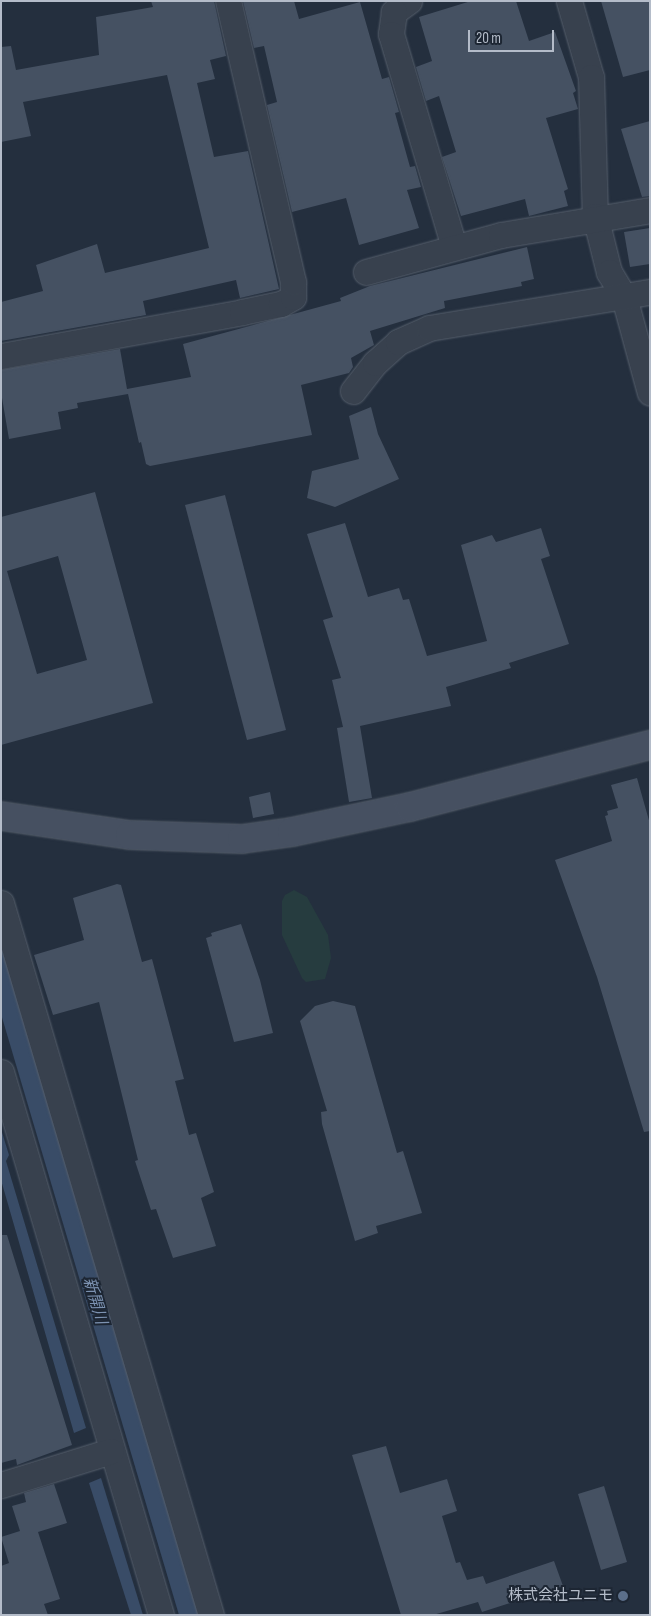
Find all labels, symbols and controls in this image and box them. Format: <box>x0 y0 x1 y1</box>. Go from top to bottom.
scale bar <box>471 20 557 52</box>
text: 20 m <box>476 29 501 48</box>
water label: 新開川 <box>78 1275 110 1327</box>
place label: 株式会社ユニモ <box>508 1587 613 1605</box>
marker: 株式会社ユニモ <box>617 1590 629 1602</box>

